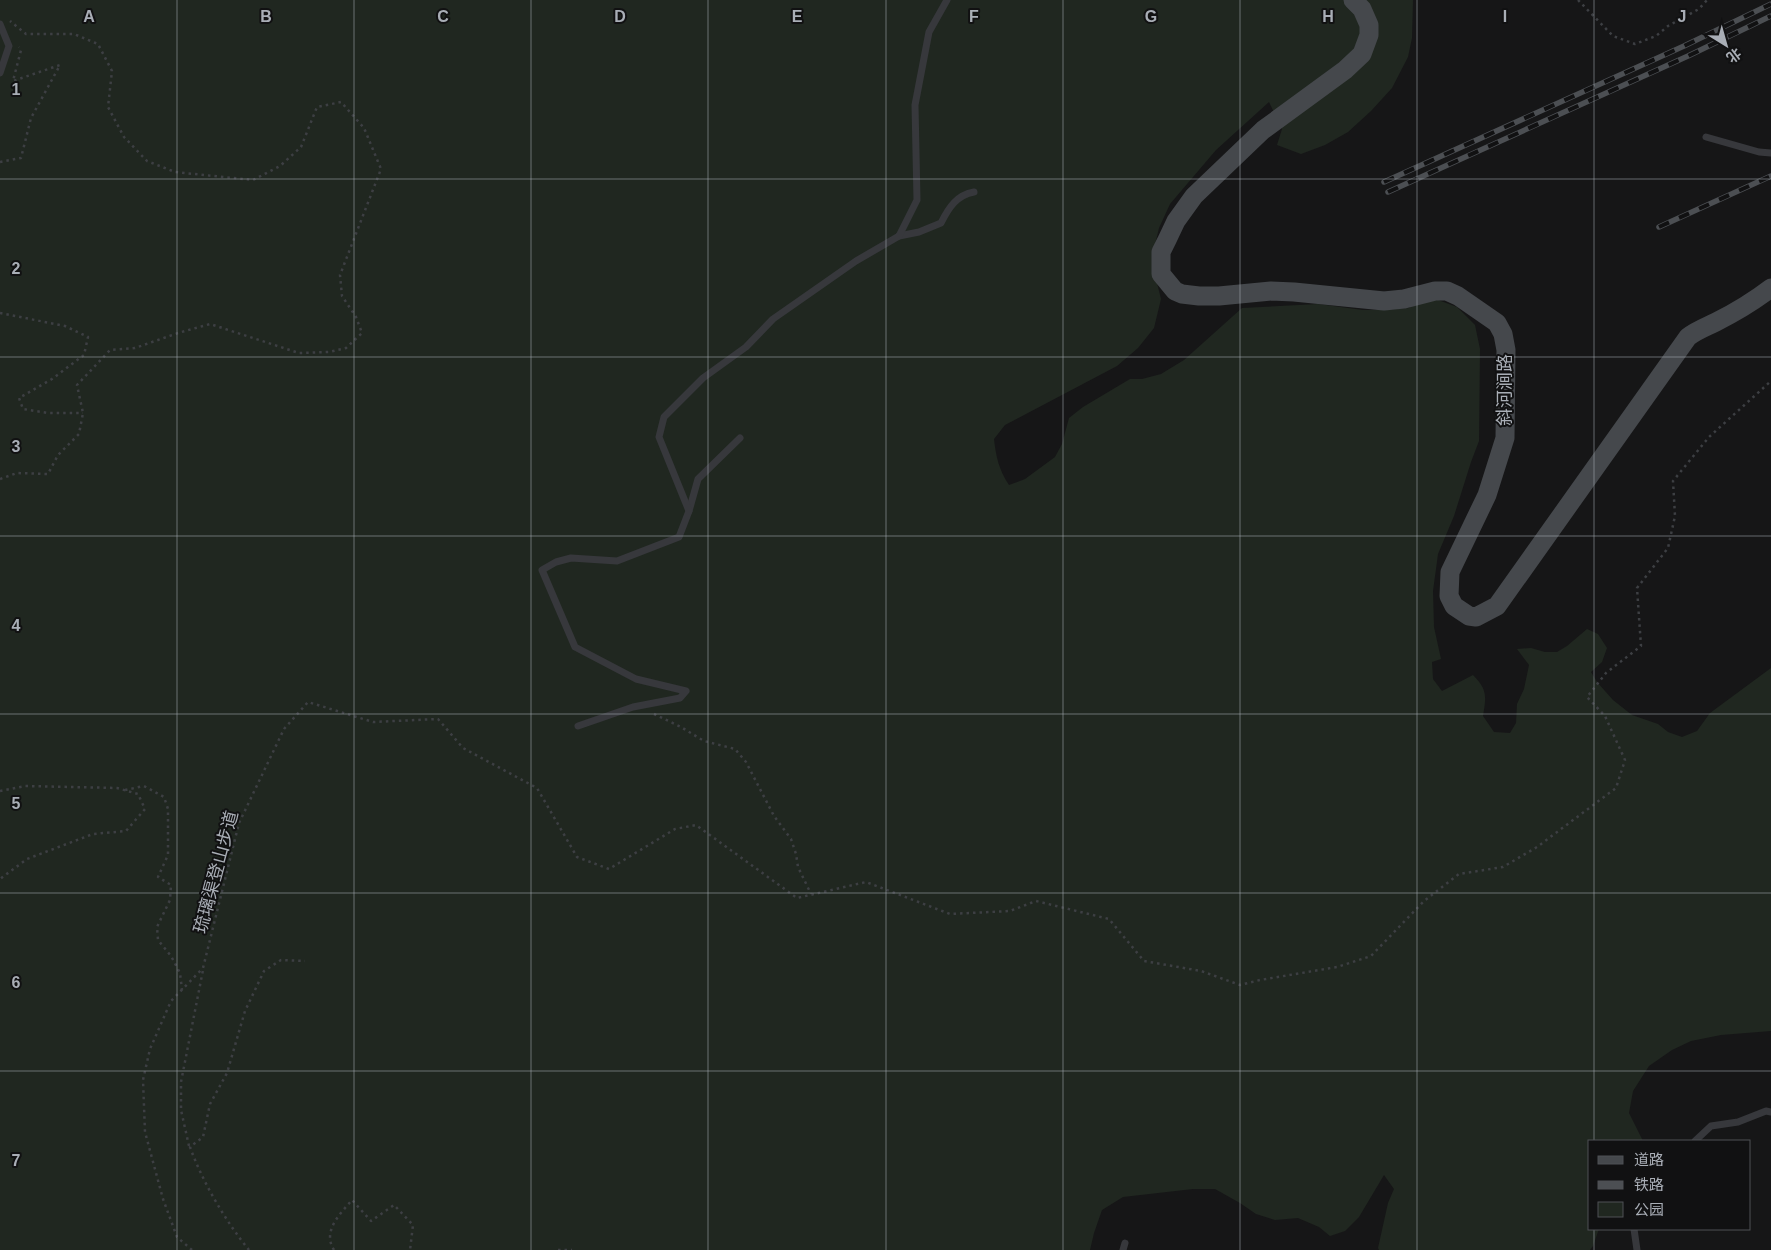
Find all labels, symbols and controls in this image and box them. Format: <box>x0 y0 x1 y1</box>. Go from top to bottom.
text: A <box>83 8 95 25</box>
text: B <box>260 8 272 25</box>
text: C <box>437 8 449 25</box>
text: D <box>614 8 626 25</box>
text: E <box>792 8 803 25</box>
text: F <box>969 8 979 25</box>
text: G <box>1145 8 1157 25</box>
text: H <box>1322 8 1334 25</box>
text: I <box>1503 8 1507 25</box>
text: J <box>1678 8 1686 25</box>
north arrow <box>1701 20 1751 70</box>
text: 北 <box>1723 45 1744 66</box>
text: 1 <box>12 81 21 98</box>
text: 2 <box>12 260 21 277</box>
street label: 斜河涧路 <box>1495 354 1515 426</box>
text: 3 <box>12 438 21 455</box>
text: 4 <box>12 617 21 634</box>
text: 5 <box>12 795 21 812</box>
street label: 琉璃渠登山步道 <box>190 809 242 935</box>
text: 6 <box>12 974 21 991</box>
legend <box>1588 1140 1751 1230</box>
text: 道路 <box>1634 1151 1664 1168</box>
text: 7 <box>12 1152 21 1169</box>
text: 铁路 <box>1634 1176 1664 1193</box>
text: 公园 <box>1634 1201 1664 1218</box>

